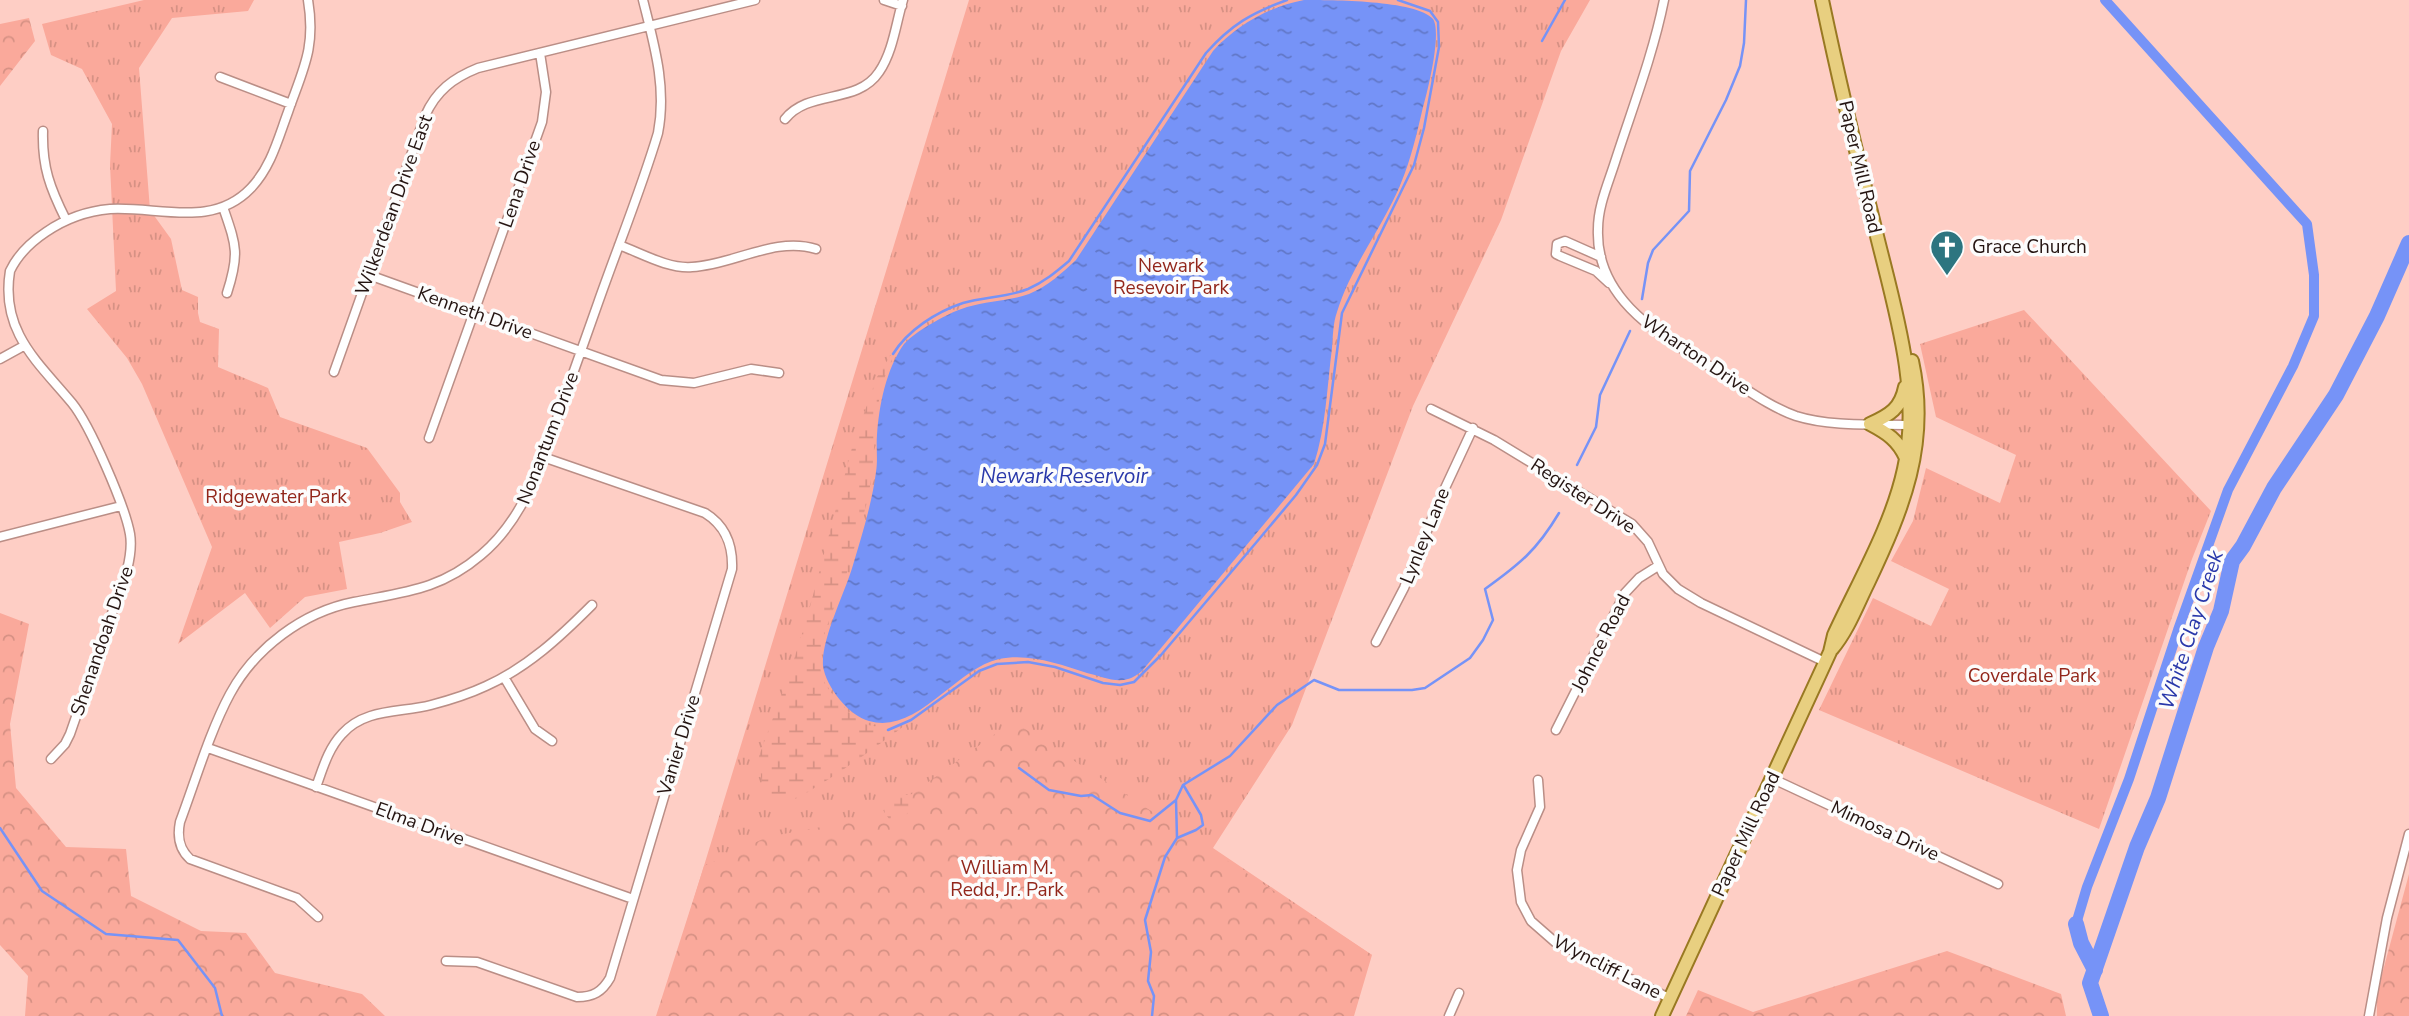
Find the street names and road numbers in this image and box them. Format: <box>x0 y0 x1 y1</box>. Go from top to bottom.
street label: Paper Mill Road <box>1832 98 1888 236</box>
street label: Wilkerdean Drive East <box>349 111 439 299</box>
street label: Lena Drive <box>493 137 547 231</box>
street label: Kenneth Drive <box>414 280 536 346</box>
street label: Wharton Drive <box>1636 309 1756 401</box>
street label: Nonantum Drive <box>511 368 585 508</box>
street label: Register Drive <box>1525 452 1641 540</box>
street label: Lynley Lane <box>1394 484 1456 588</box>
street label: Shenandoah Drive <box>64 563 140 719</box>
street label: Johnce Road <box>1565 590 1637 697</box>
street label: Vanier Drive <box>651 691 707 800</box>
street label: Paper Mill Road <box>1706 767 1786 901</box>
street label: Mimosa Drive <box>1827 795 1943 867</box>
street label: Elma Drive <box>372 796 468 852</box>
street label: Wyncliff Lane <box>1548 929 1666 1005</box>

